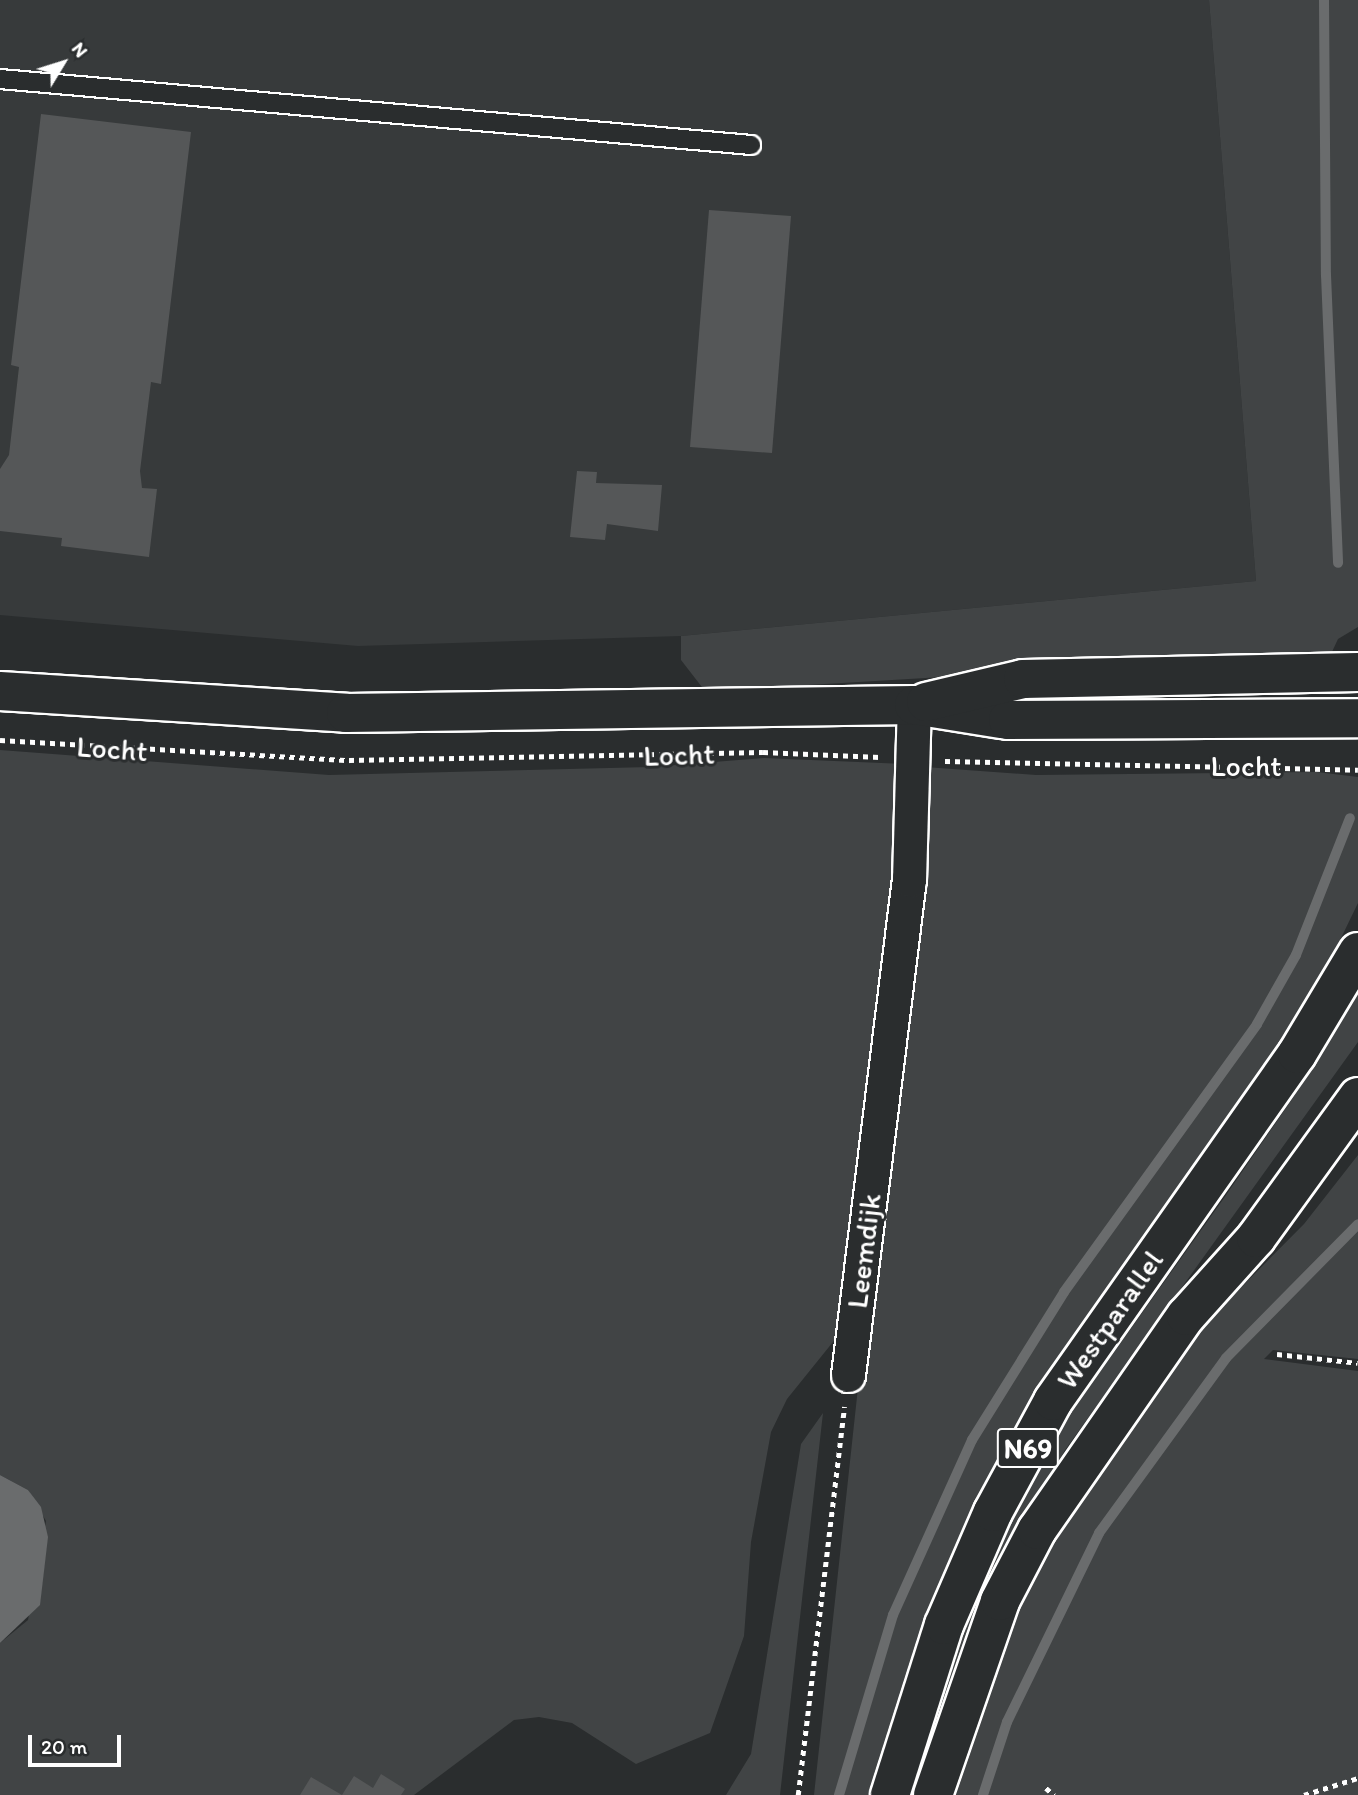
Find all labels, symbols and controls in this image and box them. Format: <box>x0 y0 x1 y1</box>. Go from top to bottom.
north arrow <box>28 28 98 98</box>
text: N <box>67 38 93 62</box>
street label: Locht <box>75 729 149 769</box>
street label: Locht <box>643 736 715 774</box>
street label: Locht <box>1210 748 1282 784</box>
street label: Leemdijk <box>839 1191 889 1311</box>
street label: Westparallel <box>1049 1244 1171 1396</box>
road number: N69 <box>996 1424 1060 1472</box>
scale bar <box>32 1722 124 1766</box>
text: 20 m <box>41 1734 87 1759</box>

